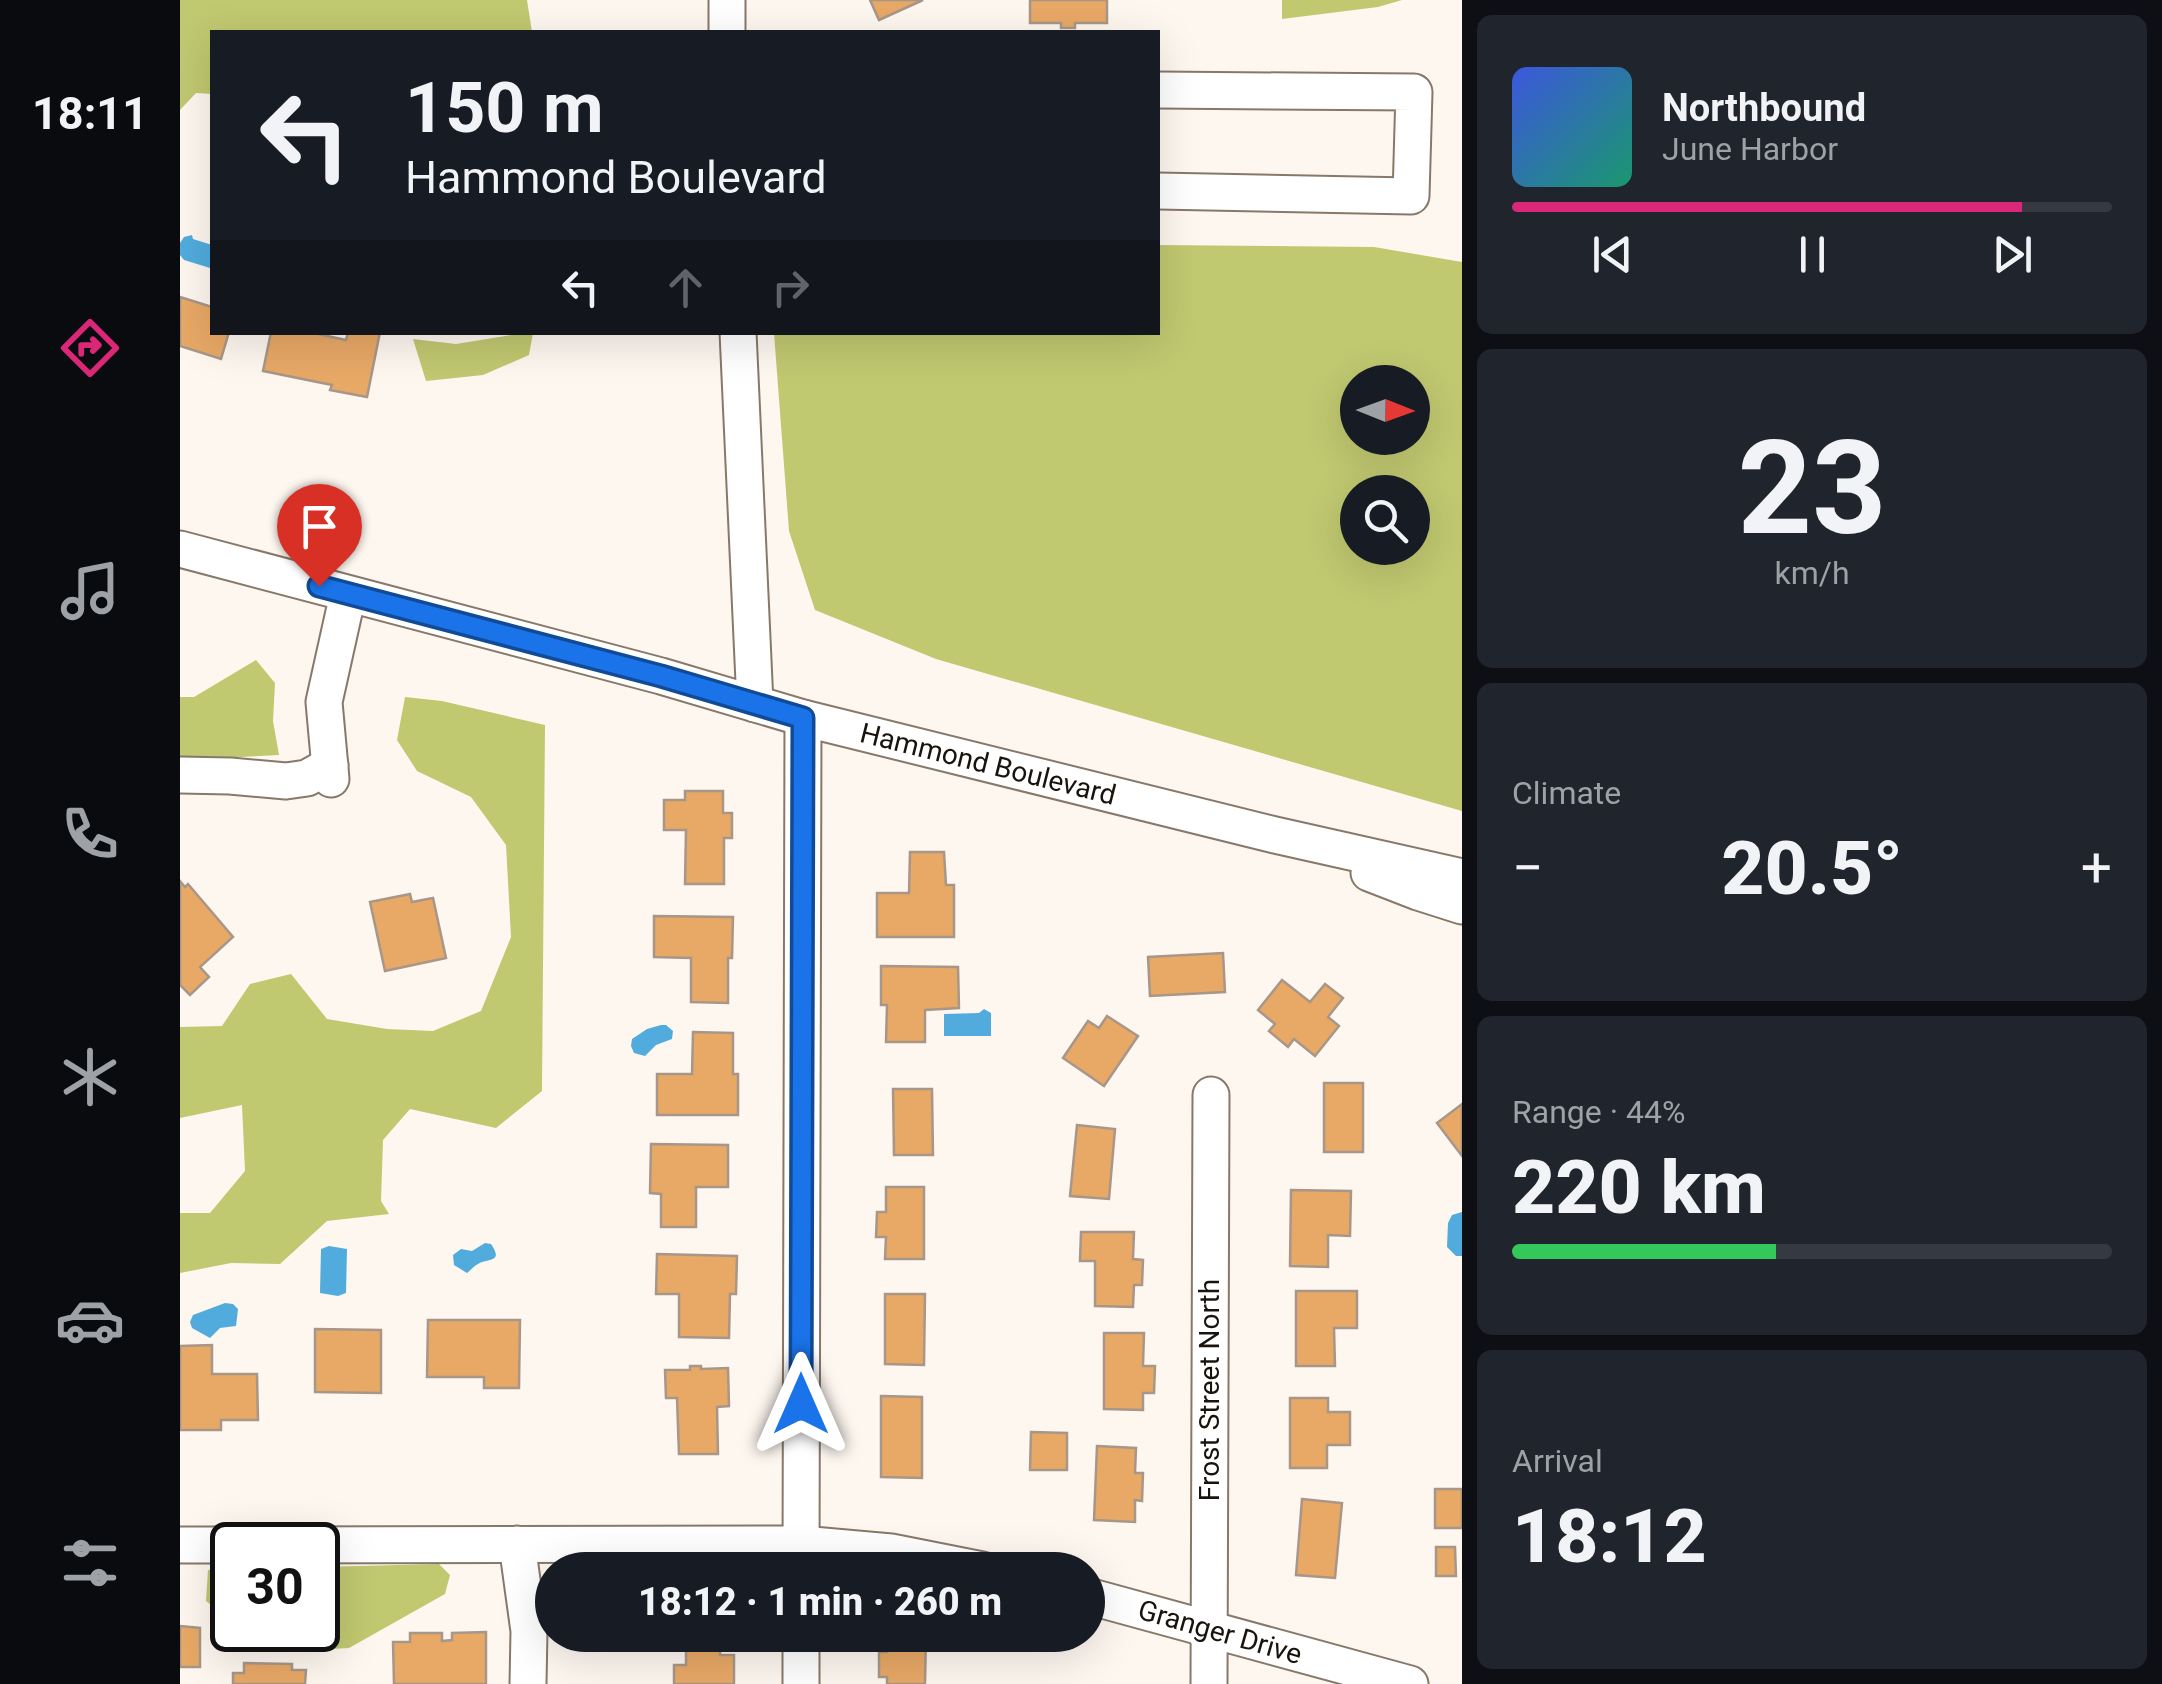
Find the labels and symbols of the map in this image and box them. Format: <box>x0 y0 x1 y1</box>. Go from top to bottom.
north arrow <box>1340 365 1430 455</box>
pin <box>277 484 362 587</box>
street label: Hammond Boulevard <box>857 716 1119 812</box>
street label: Frost Street North <box>1193 1279 1226 1501</box>
position arrow <box>749 1352 853 1456</box>
speed limit sign: 30 <box>210 1522 340 1652</box>
street label: Granger Drive <box>1134 1593 1306 1671</box>

